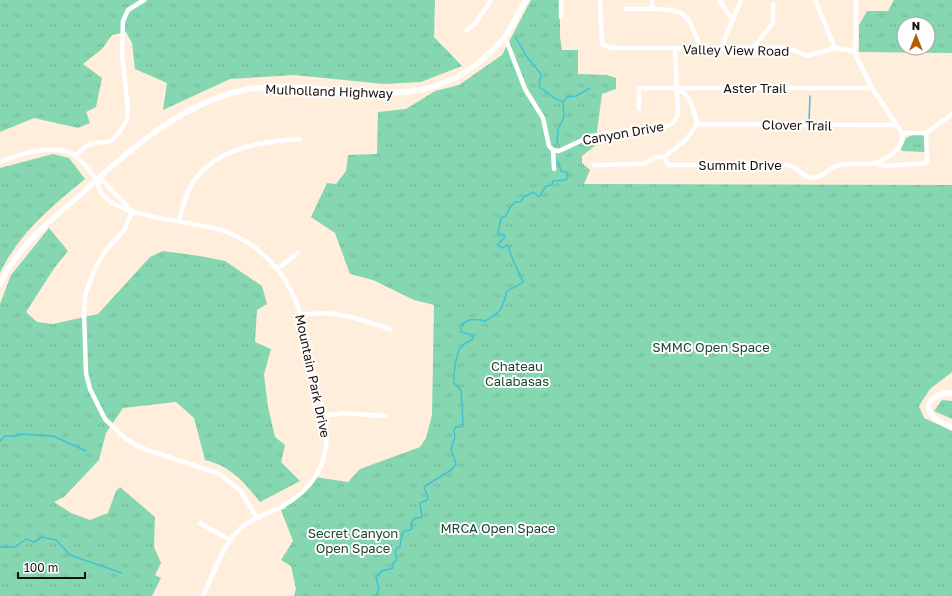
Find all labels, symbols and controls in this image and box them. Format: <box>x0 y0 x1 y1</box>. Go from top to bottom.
north arrow <box>896 16 936 56</box>
text: N <box>912 19 920 32</box>
street label: Valley View Road <box>683 41 789 59</box>
street label: Aster Trail <box>723 80 787 96</box>
street label: Mulholland Highway <box>265 81 394 101</box>
street label: Clover Trail <box>762 116 832 134</box>
street label: Canyon Drive <box>581 118 665 148</box>
street label: Summit Drive <box>698 157 782 173</box>
street label: Mountain Park Drive <box>292 313 334 439</box>
park label: SMMC Open Space <box>652 339 770 355</box>
park label: Chateau Calabasas <box>485 358 549 389</box>
park label: MRCA Open Space <box>440 520 556 536</box>
park label: Secret Canyon Open Space <box>308 525 398 556</box>
scale bar <box>18 554 85 580</box>
text: 100 m <box>24 560 58 575</box>

